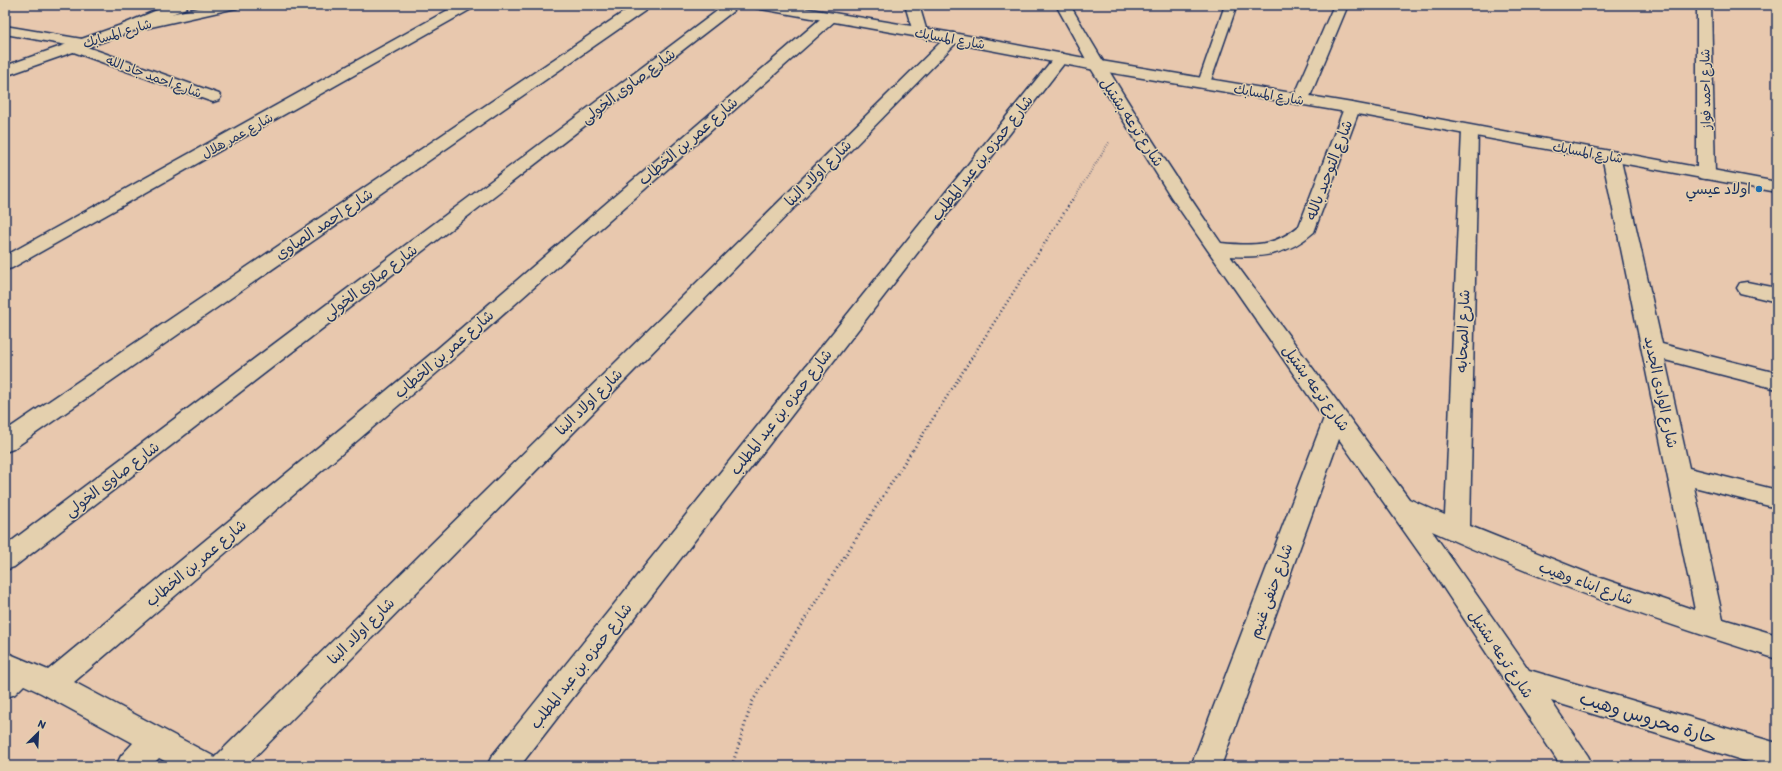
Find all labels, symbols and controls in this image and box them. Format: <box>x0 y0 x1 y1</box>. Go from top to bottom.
street label: شارع المسابك <box>81 16 154 53</box>
street label: شارع المسابك <box>913 25 986 54</box>
street label: شارع صاوى الخولى <box>577 45 679 128</box>
street label: شارع احمد فواز <box>1697 48 1716 130</box>
street label: شارع احمد جاد الله <box>103 52 204 103</box>
street label: شارع ترعه بشتيل <box>1096 74 1167 170</box>
street label: شارع المسابك <box>1232 81 1305 110</box>
street label: شارع حمزه بن عبد المطلب <box>927 92 1037 225</box>
street label: شارع عمر بن الخطاب <box>635 93 742 190</box>
street label: شارع عمر هلال <box>199 110 277 163</box>
street label: شارع التوحيد بالله <box>1302 117 1357 223</box>
street label: شارع اولاد البنا <box>781 136 856 211</box>
street label: شارع المسابك <box>1551 139 1624 168</box>
place label: اولاد عيسي <box>1685 180 1751 202</box>
marker: اولاد عيسي <box>1754 184 1764 194</box>
street label: شارع احمد الصاوى <box>272 185 377 264</box>
street label: شارع صاوى الخولى <box>319 241 421 324</box>
street label: شارع الصحابه <box>1453 289 1474 373</box>
street label: شارع عمر بن الخطاب <box>391 306 498 403</box>
street label: شارع الوادى الجديد <box>1639 334 1682 450</box>
street label: شارع ترعه بشتيل <box>1278 341 1353 435</box>
street label: شارع حمزه بن عبد المطلب <box>726 346 836 479</box>
street label: شارع اولاد البنا <box>552 365 627 440</box>
street label: شارع صاوى الخولى <box>61 438 163 521</box>
street label: شارع عمر بن الخطاب <box>142 516 251 611</box>
street label: شارع حنفى غنيم <box>1246 541 1299 642</box>
street label: شارع ابناء وهيب <box>1536 558 1636 609</box>
street label: شارع اولاد البنا <box>324 594 399 669</box>
street label: شارع حمزه بن عبد المطلب <box>526 600 636 733</box>
street label: شارع ترعه بشتيل <box>1464 606 1537 702</box>
street label: حارة محروس وهيب <box>1577 687 1719 749</box>
north arrow <box>18 713 58 753</box>
text: N <box>36 717 48 732</box>

